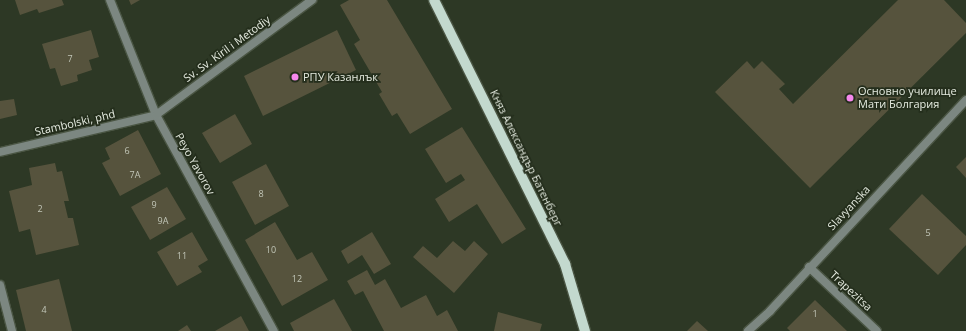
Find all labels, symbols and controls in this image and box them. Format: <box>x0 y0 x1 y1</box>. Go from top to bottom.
street label: Sv. Sv. Kiril i Metodiy <box>181 13 273 85</box>
house number: 7 <box>67 54 73 64</box>
place label: РПУ Казанлък <box>303 70 378 84</box>
marker: РПУ Казанлък <box>290 72 300 82</box>
place label: Основно училище Мати Болгария <box>858 85 957 111</box>
street label: Княз Александър Батенберг <box>487 88 565 228</box>
marker: Основно училище Мати Болгария <box>845 93 855 103</box>
street label: Stambolski, phd <box>34 107 116 139</box>
street label: Peyo Yavorov <box>173 131 217 197</box>
house number: 6 <box>124 146 130 156</box>
house number: 7A <box>130 170 140 180</box>
street label: Slavyanska <box>825 183 873 233</box>
house number: 8 <box>258 189 264 199</box>
house number: 9 <box>151 200 157 210</box>
house number: 2 <box>37 204 43 214</box>
house number: 9A <box>158 216 168 226</box>
house number: 5 <box>925 228 931 238</box>
house number: 10 <box>266 245 276 255</box>
house number: 11 <box>177 251 187 261</box>
street label: Trapezitsa <box>827 268 875 314</box>
house number: 12 <box>292 274 302 284</box>
house number: 4 <box>41 305 47 315</box>
house number: 1 <box>812 309 818 319</box>

